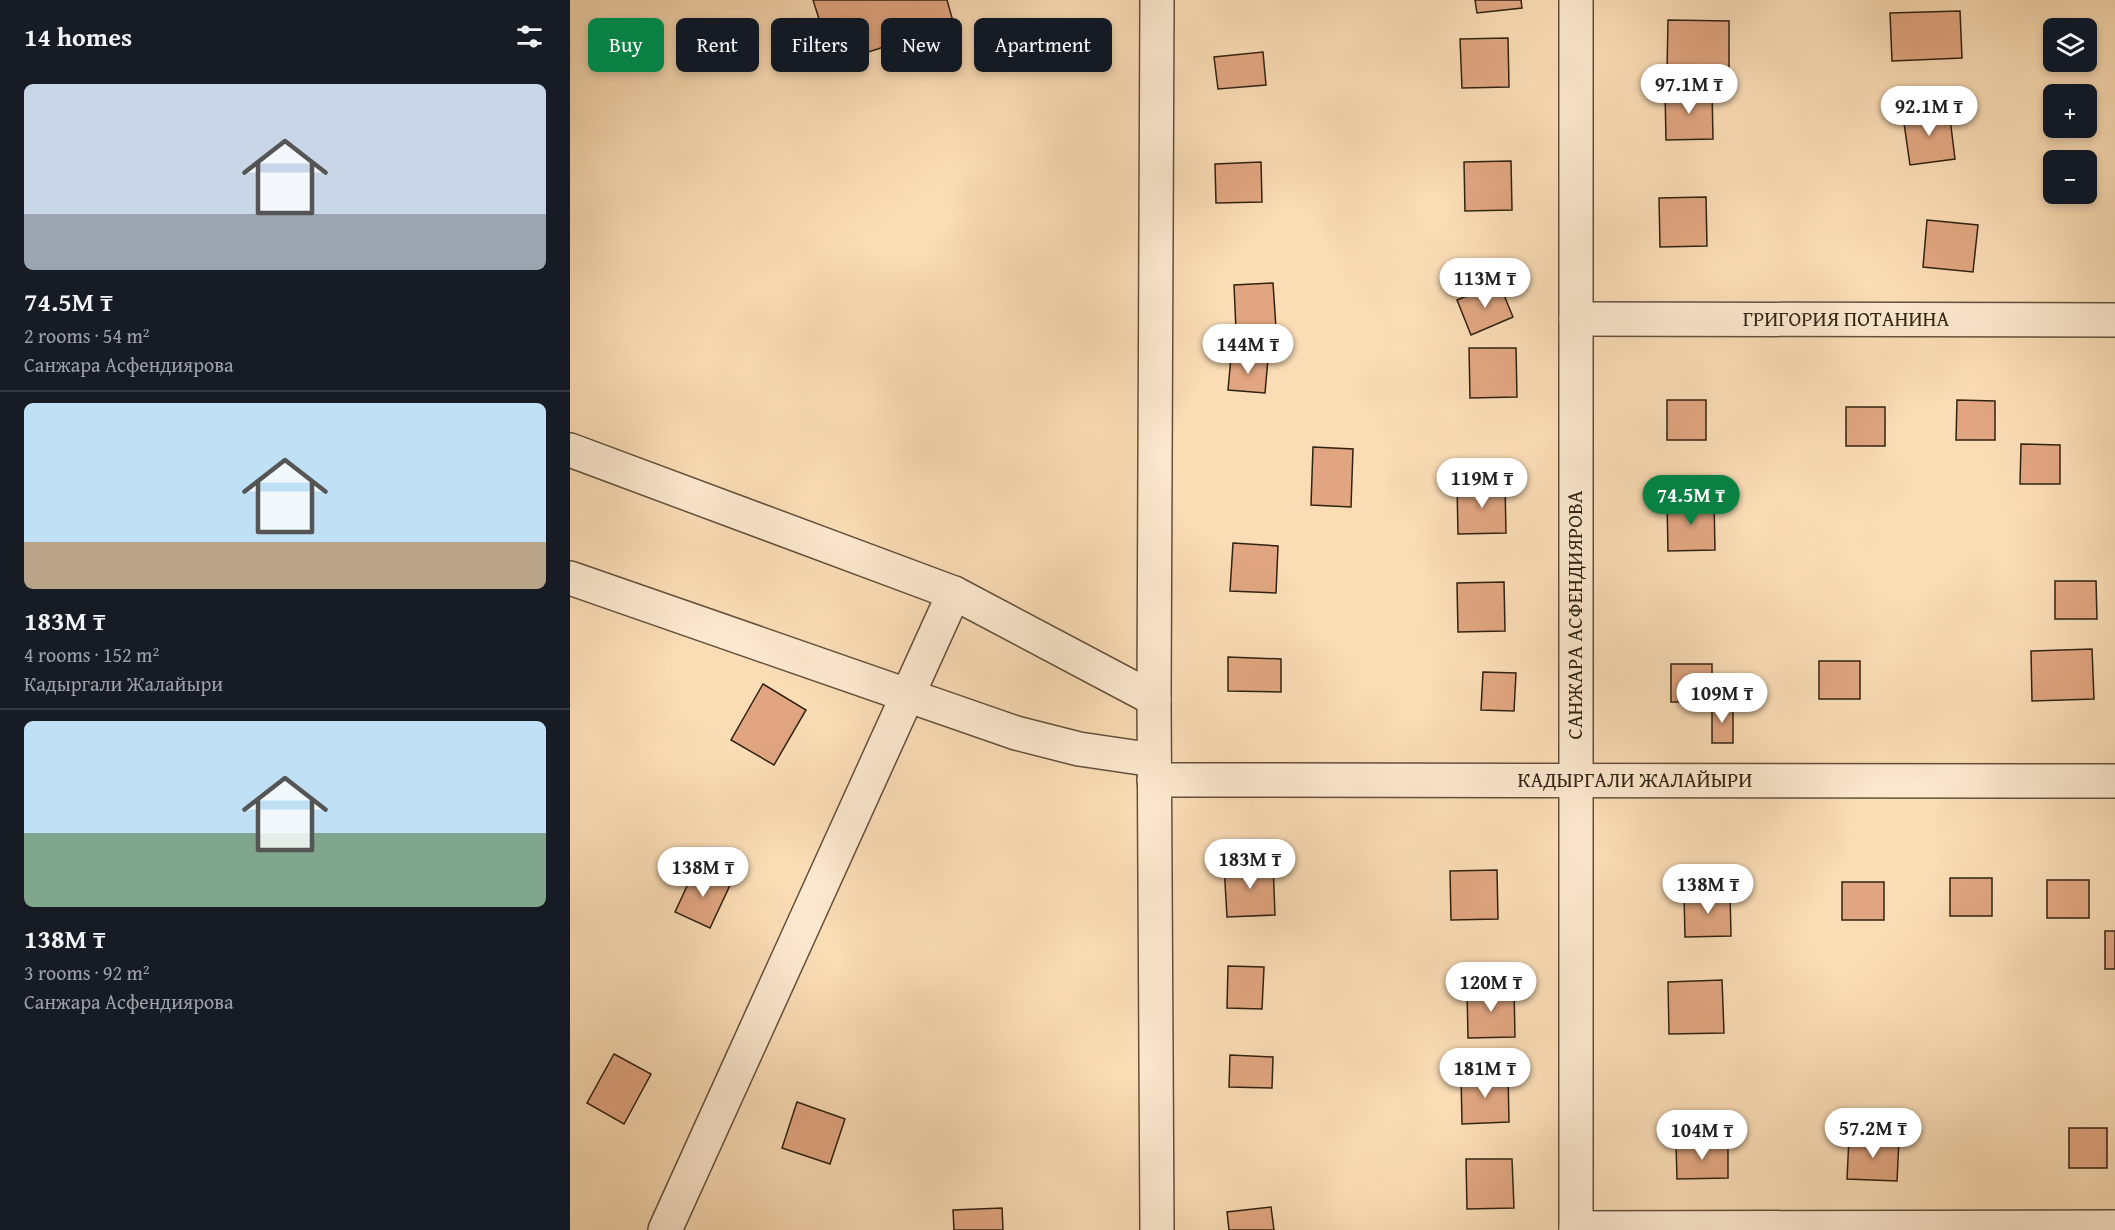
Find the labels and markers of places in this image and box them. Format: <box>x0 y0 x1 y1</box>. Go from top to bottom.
pin: 97.1M ₸ <box>1634 64 1744 115</box>
pin: 92.1M ₸ <box>1874 86 1984 137</box>
pin: 113M ₸ <box>1436 258 1534 309</box>
pin: 144M ₸ <box>1199 324 1297 375</box>
pin: 119M ₸ <box>1433 458 1531 509</box>
pin: 74.5M ₸ <box>1636 475 1746 526</box>
pin: 109M ₸ <box>1673 673 1771 724</box>
pin: 183M ₸ <box>1201 839 1299 890</box>
pin: 138M ₸ <box>654 847 752 898</box>
pin: 138M ₸ <box>1659 864 1757 915</box>
pin: 120M ₸ <box>1442 962 1540 1013</box>
pin: 181M ₸ <box>1436 1048 1534 1099</box>
pin: 57.2M ₸ <box>1818 1108 1928 1159</box>
pin: 104M ₸ <box>1653 1110 1751 1161</box>

